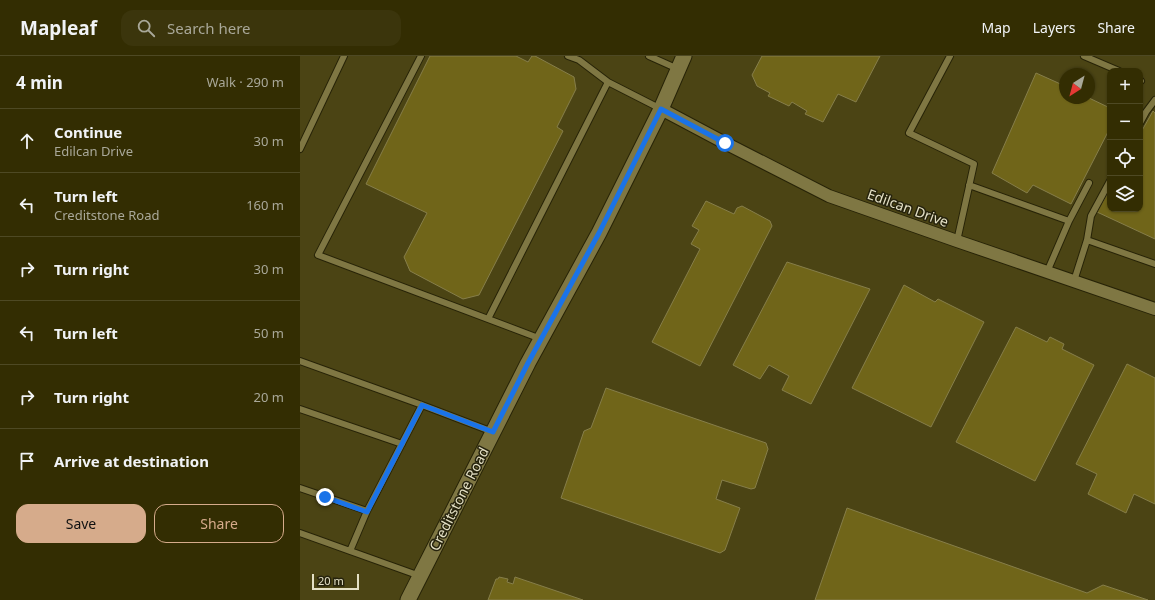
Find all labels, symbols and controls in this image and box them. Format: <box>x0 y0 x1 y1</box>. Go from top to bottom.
search box <box>121 10 401 46</box>
text: Mapleaf <box>20 15 97 41</box>
icon: search <box>135 17 157 39</box>
text: Search here <box>167 18 251 38</box>
text: Map <box>982 18 1011 37</box>
text: Layers <box>1033 18 1075 37</box>
text: Share <box>1097 18 1135 37</box>
north arrow <box>1059 68 1095 104</box>
map controls <box>1107 68 1143 212</box>
button: + <box>1107 68 1143 104</box>
text: 4 min <box>16 71 63 94</box>
text: Walk · 290 m <box>206 73 284 91</box>
button: − <box>1107 104 1143 140</box>
text: Continue <box>54 122 122 142</box>
icon: ahead <box>16 130 38 152</box>
text: 30 m <box>254 132 284 150</box>
route start <box>716 134 734 152</box>
button: locate <box>1107 140 1143 176</box>
text: Edilcan Drive <box>54 142 133 160</box>
button: layers <box>1107 176 1143 212</box>
street label: Edilcan Drive <box>865 184 952 231</box>
text: Turn left <box>54 186 118 206</box>
icon: left <box>16 194 38 216</box>
text: 160 m <box>246 196 284 214</box>
text: Creditstone Road <box>54 206 159 224</box>
icon: right <box>16 258 38 280</box>
text: Turn right <box>54 259 129 279</box>
text: 30 m <box>254 260 284 278</box>
icon: left <box>16 322 38 344</box>
text: Turn left <box>54 323 118 343</box>
text: 50 m <box>254 324 284 342</box>
icon: right <box>16 386 38 408</box>
text: Turn right <box>54 387 129 407</box>
text: 20 m <box>254 388 284 406</box>
street label: Creditstone Road <box>424 444 493 554</box>
icon: arrive <box>16 450 38 472</box>
text: Arrive at destination <box>54 451 209 471</box>
route end <box>316 488 334 506</box>
button: Save <box>16 504 146 543</box>
button: Share <box>154 504 284 543</box>
scale bar <box>312 572 359 591</box>
text: 20 m <box>318 573 344 588</box>

